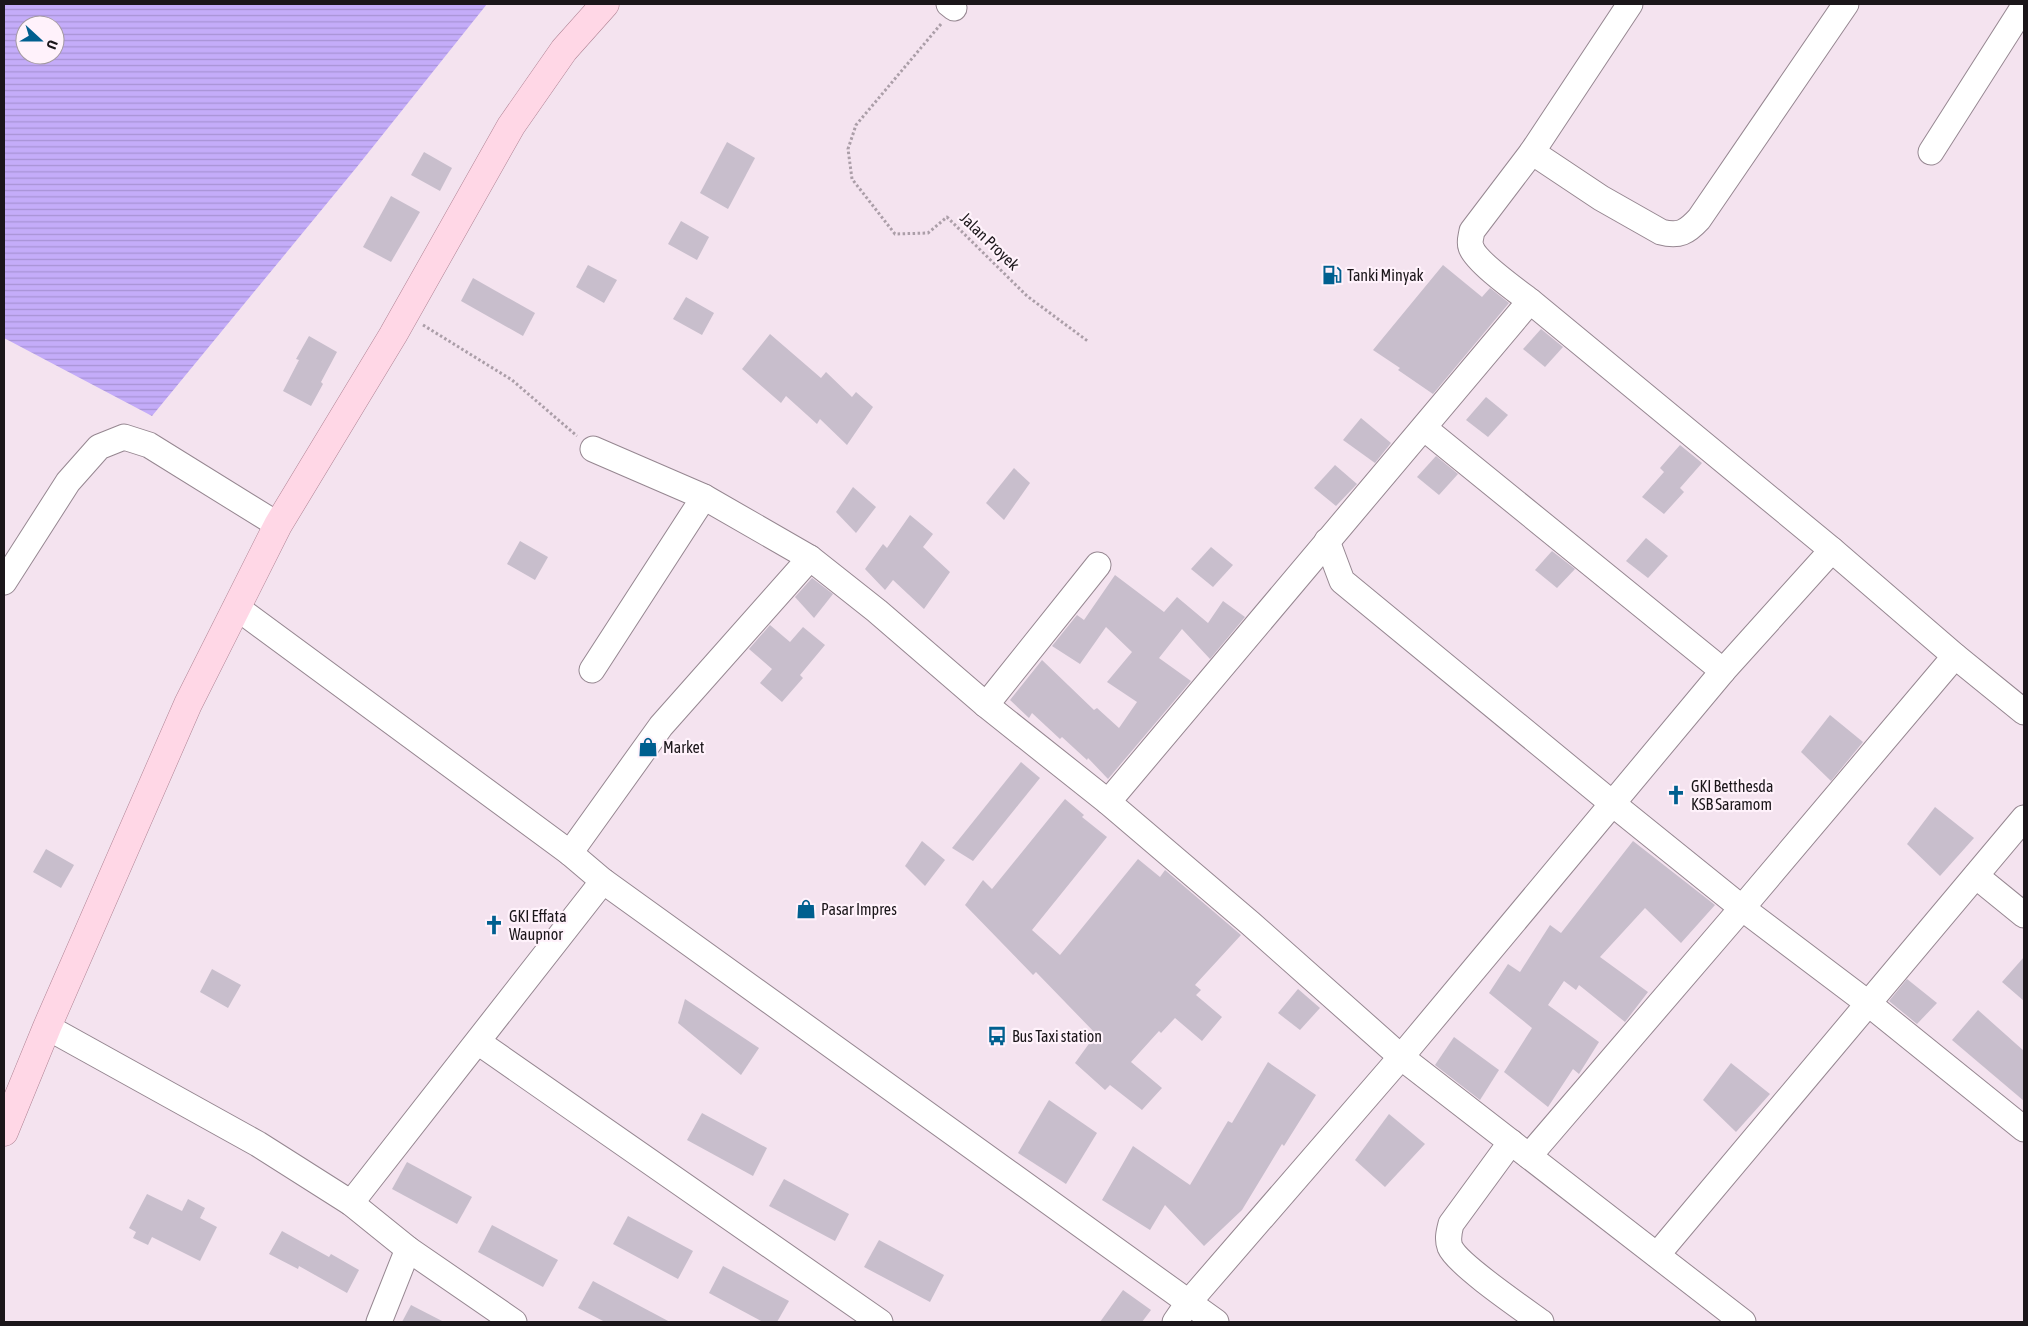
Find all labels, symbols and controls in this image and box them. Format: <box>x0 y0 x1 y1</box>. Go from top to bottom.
north arrow <box>15 15 65 65</box>
text: U <box>43 38 61 51</box>
street label: Jalan Proyek <box>956 209 1023 274</box>
fuel station icon: Tanki Minyak <box>1321 264 1343 286</box>
place label: Tanki Minyak <box>1347 266 1424 285</box>
shop icon: Market <box>637 736 659 758</box>
place label: Market <box>663 738 705 756</box>
place label: GKI Betthesda KSB Saramom <box>1691 777 1773 813</box>
church icon: GKI Betthesda KSB Saramom <box>1665 784 1687 806</box>
shop icon: Pasar Impres <box>795 898 817 920</box>
place label: Pasar Impres <box>821 900 897 919</box>
place label: GKI Effata Waupnor <box>509 907 567 944</box>
church icon: GKI Effata Waupnor <box>483 914 505 936</box>
bus stop icon: Bus Taxi station <box>986 1025 1008 1047</box>
place label: Bus Taxi station <box>1012 1027 1102 1045</box>

